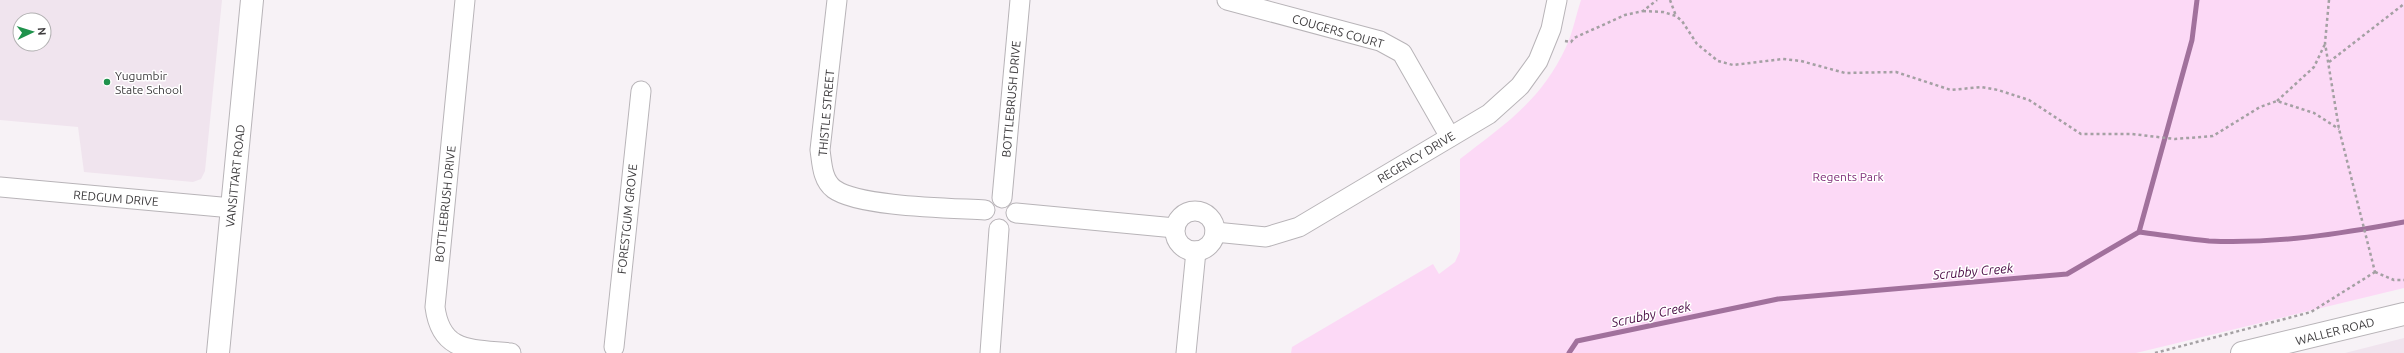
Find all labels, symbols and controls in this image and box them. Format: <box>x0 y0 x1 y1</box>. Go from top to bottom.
north arrow <box>12 12 52 52</box>
street label: COUGERS COURT <box>1291 12 1386 50</box>
text: N <box>36 27 48 36</box>
street label: BOTTLEBRUSH DRIVE <box>999 40 1023 158</box>
place label: Yugumbir State School <box>115 69 182 96</box>
street label: THISTLE STREET <box>816 69 836 157</box>
marker: Yugumbir State School <box>102 77 112 87</box>
street label: VANSITTART ROAD <box>223 124 247 228</box>
street label: REGENCY DRIVE <box>1375 129 1457 185</box>
street label: BOTTLEBRUSH DRIVE <box>432 145 458 263</box>
street label: FORESTGUM GROVE <box>615 163 639 275</box>
park label: Regents Park <box>1813 170 1883 183</box>
street label: REDGUM DRIVE <box>73 188 159 208</box>
water label: Scrubby Creek <box>1931 260 2014 282</box>
water label: Scrubby Creek <box>1609 299 1692 329</box>
street label: WALLER ROAD <box>2294 315 2376 347</box>

